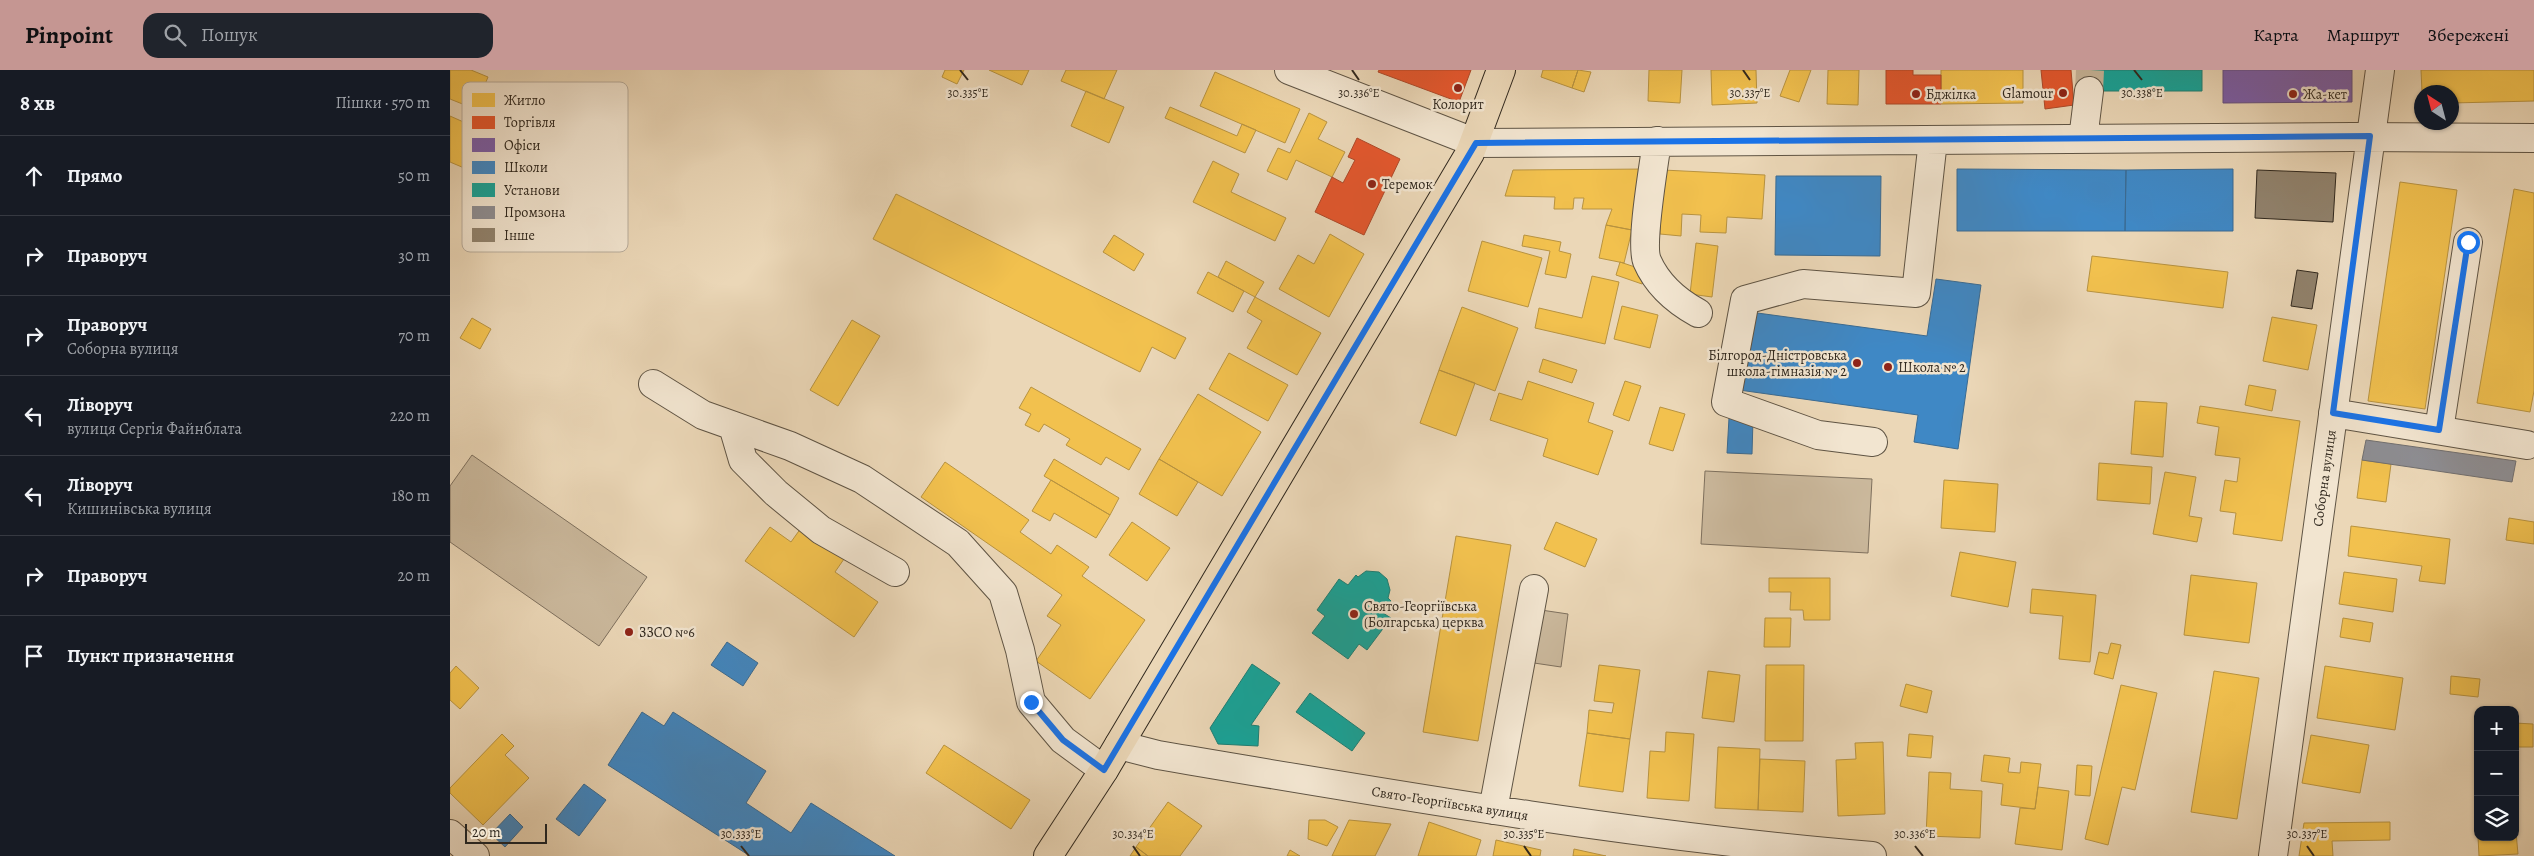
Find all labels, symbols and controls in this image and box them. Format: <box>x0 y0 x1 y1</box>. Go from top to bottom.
search box <box>143 13 493 58</box>
text: Pinpoint <box>25 19 113 51</box>
icon: search <box>161 21 189 49</box>
text: Пошук <box>201 22 258 48</box>
text: Карта <box>2253 23 2299 47</box>
text: Маршрут <box>2327 23 2400 47</box>
text: Збережені <box>2428 23 2509 47</box>
legend <box>462 82 628 252</box>
marker: Колорит <box>1452 82 1464 94</box>
place label: Glamour <box>2002 84 2054 103</box>
text: 30.335°E <box>948 85 988 101</box>
text: 30.336°E <box>1338 85 1380 101</box>
text: 30.337°E <box>1730 85 1770 101</box>
place label: Бджілка <box>1926 85 1977 104</box>
text: 30.338°E <box>2121 85 2163 101</box>
place label: Жа-кет <box>2303 85 2347 104</box>
north arrow <box>2414 85 2459 130</box>
marker: Glamour <box>2057 87 2069 99</box>
marker: Бджілка <box>1910 88 1922 100</box>
marker: Жа-кет <box>2287 88 2299 100</box>
text: 8 хв <box>20 89 55 117</box>
text: Житло <box>504 91 545 110</box>
text: Пішки · 570 m <box>335 92 430 114</box>
place label: Колорит <box>1432 95 1484 114</box>
text: Торгівля <box>504 113 556 132</box>
text: Офіси <box>504 136 540 155</box>
text: Школи <box>504 158 548 177</box>
icon: ahead <box>20 162 48 190</box>
text: Прямо <box>67 163 122 189</box>
text: 50 m <box>398 165 430 187</box>
place label: Теремок <box>1382 175 1433 194</box>
marker: Теремок <box>1366 178 1378 190</box>
text: Установи <box>504 181 560 200</box>
text: Промзона <box>504 203 566 222</box>
text: Інше <box>504 226 535 245</box>
route start <box>2457 231 2480 254</box>
icon: right <box>20 242 48 270</box>
text: Праворуч <box>67 243 147 269</box>
text: 30 m <box>398 245 430 267</box>
text: Праворуч <box>67 312 147 338</box>
icon: right <box>20 322 48 350</box>
text: 70 m <box>398 325 430 347</box>
text: Соборна вулиця <box>67 338 178 360</box>
place label: Білгород-Дністровська школа-гімназія № 2 <box>1708 346 1848 381</box>
marker: Білгород-Дністровська школа-гімназія № 2 <box>1851 357 1863 369</box>
place label: Школа № 2 <box>1898 358 1966 377</box>
marker: Школа № 2 <box>1882 361 1894 373</box>
text: Ліворуч <box>67 392 133 418</box>
icon: left <box>20 402 48 430</box>
text: 220 m <box>390 405 430 427</box>
text: вулиця Сергія Файнблата <box>67 418 242 440</box>
street label: Соборна вулиця <box>2308 428 2341 528</box>
text: Ліворуч <box>67 472 133 498</box>
icon: left <box>20 482 48 510</box>
text: 180 m <box>392 485 430 507</box>
text: Кишинівська вулиця <box>67 498 212 520</box>
icon: right <box>20 562 48 590</box>
text: Праворуч <box>67 563 147 589</box>
text: 20 m <box>397 565 430 587</box>
place label: Свято-Георгіївська (Болгарська) церква <box>1364 597 1485 632</box>
marker: Свято-Георгіївська (Болгарська) церква <box>1348 608 1360 620</box>
place label: ЗЗСО №6 <box>639 623 695 642</box>
marker: ЗЗСО №6 <box>623 626 635 638</box>
icon: arrive <box>20 642 48 670</box>
text: Пункт призначення <box>67 643 234 669</box>
route end <box>1020 691 1043 714</box>
map controls <box>2474 706 2519 841</box>
button: + <box>2474 706 2519 751</box>
button: − <box>2474 751 2519 796</box>
street label: Свято-Георгіївська вулиця <box>1370 782 1530 825</box>
button: layers <box>2474 796 2519 841</box>
scale bar <box>465 821 548 844</box>
text: 20 m <box>472 823 501 842</box>
text: 30.333°E <box>721 826 761 842</box>
text: 30.334°E <box>1112 826 1154 842</box>
text: 30.335°E <box>1504 826 1544 842</box>
text: 30.336°E <box>1894 826 1936 842</box>
text: 30.337°E <box>2287 826 2327 842</box>

